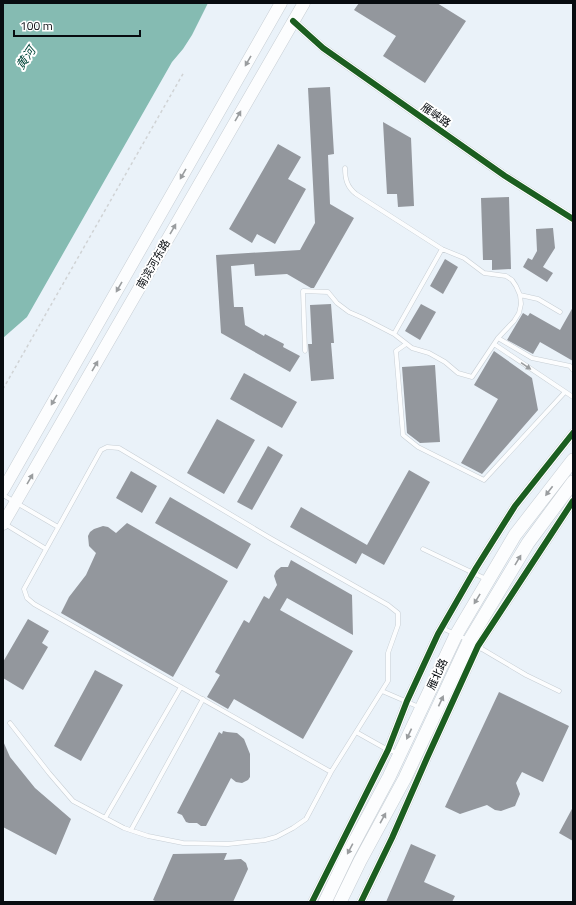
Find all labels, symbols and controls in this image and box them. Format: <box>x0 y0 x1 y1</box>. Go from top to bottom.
scale bar <box>14 12 140 38</box>
text: 100 m <box>20 16 53 35</box>
water label: 黄河 <box>11 41 41 73</box>
one-way arrow <box>244 55 251 67</box>
street label: 雁峡路 <box>418 99 454 131</box>
one-way arrow <box>235 110 242 122</box>
one-way arrow <box>180 168 187 180</box>
one-way arrow <box>170 223 177 235</box>
street label: 南滨河东路 <box>132 236 174 292</box>
one-way arrow <box>115 281 122 293</box>
one-way arrow <box>91 360 98 372</box>
one-way arrow <box>521 362 531 370</box>
one-way arrow <box>51 394 58 406</box>
one-way arrow <box>26 473 33 485</box>
one-way arrow <box>545 485 554 496</box>
one-way arrow <box>514 555 522 565</box>
one-way arrow <box>474 593 481 605</box>
street label: 雁北路 <box>423 656 451 692</box>
one-way arrow <box>438 696 444 707</box>
one-way arrow <box>406 728 412 739</box>
one-way arrow <box>380 812 387 823</box>
one-way arrow <box>347 843 353 855</box>

